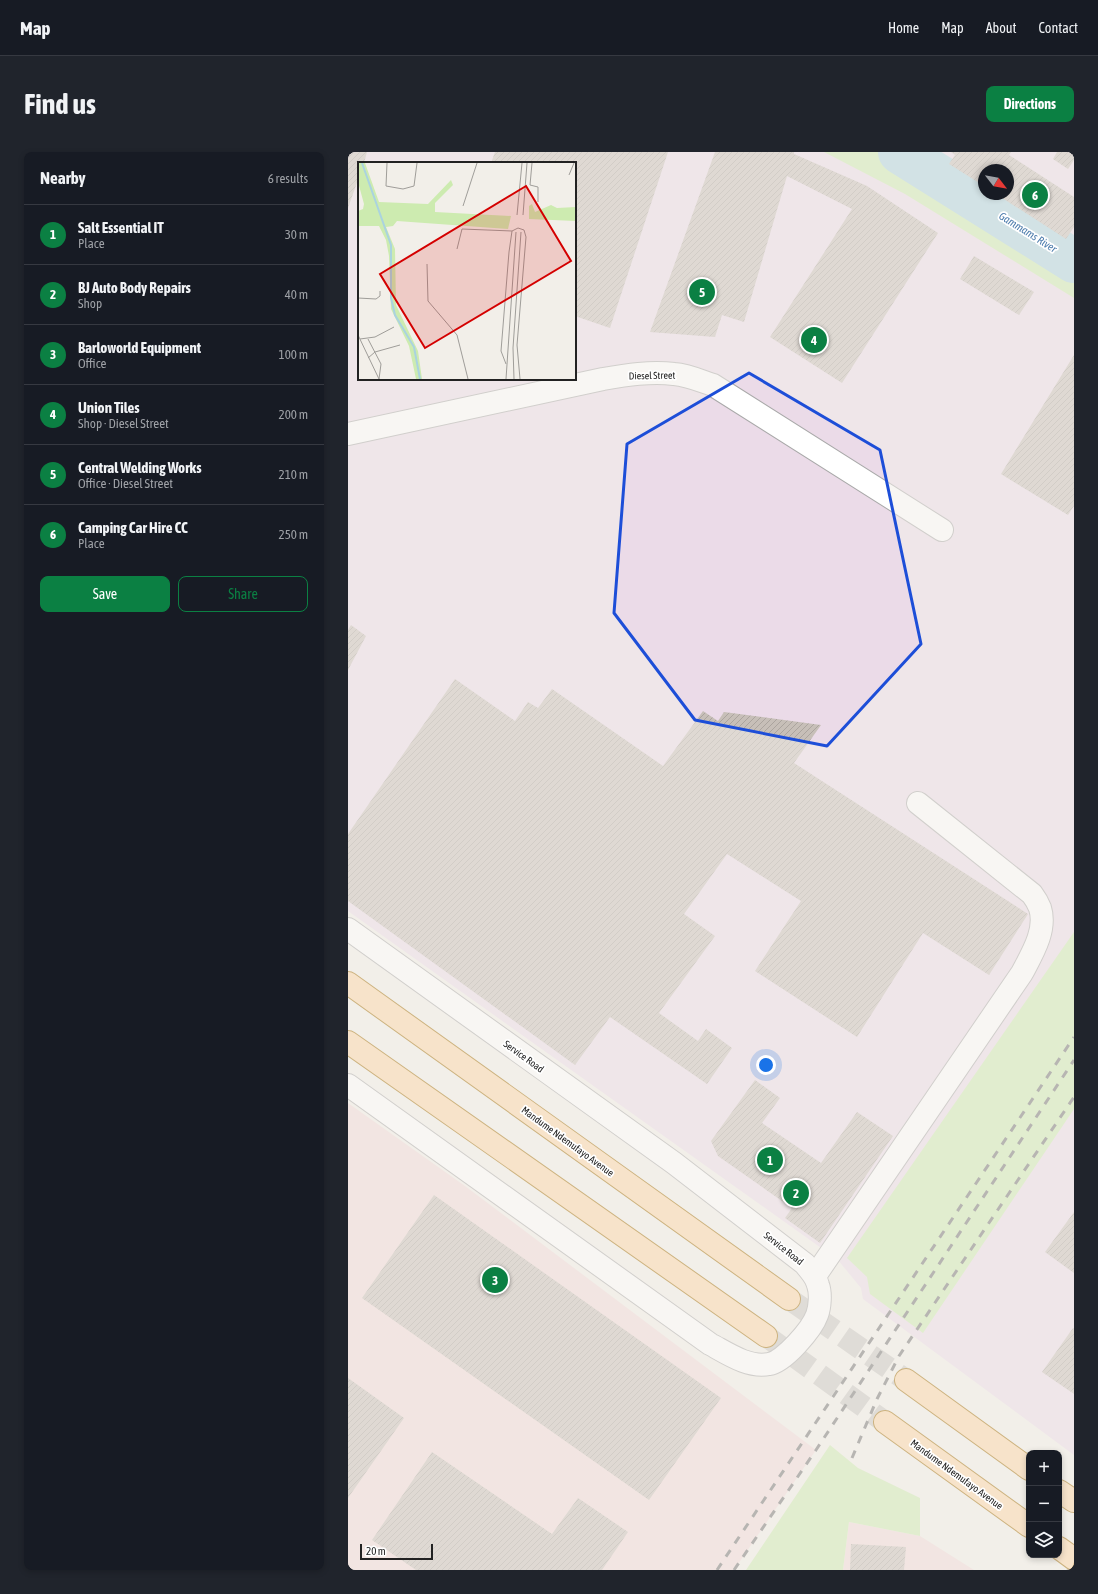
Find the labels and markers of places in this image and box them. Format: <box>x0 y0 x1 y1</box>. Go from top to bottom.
pin: 6 <box>1022 180 1048 210</box>
pin: 5 <box>689 277 715 307</box>
pin: 4 <box>801 325 827 355</box>
pin: 1 <box>757 1145 783 1175</box>
pin: 2 <box>783 1178 809 1208</box>
pin: 3 <box>482 1265 508 1295</box>

